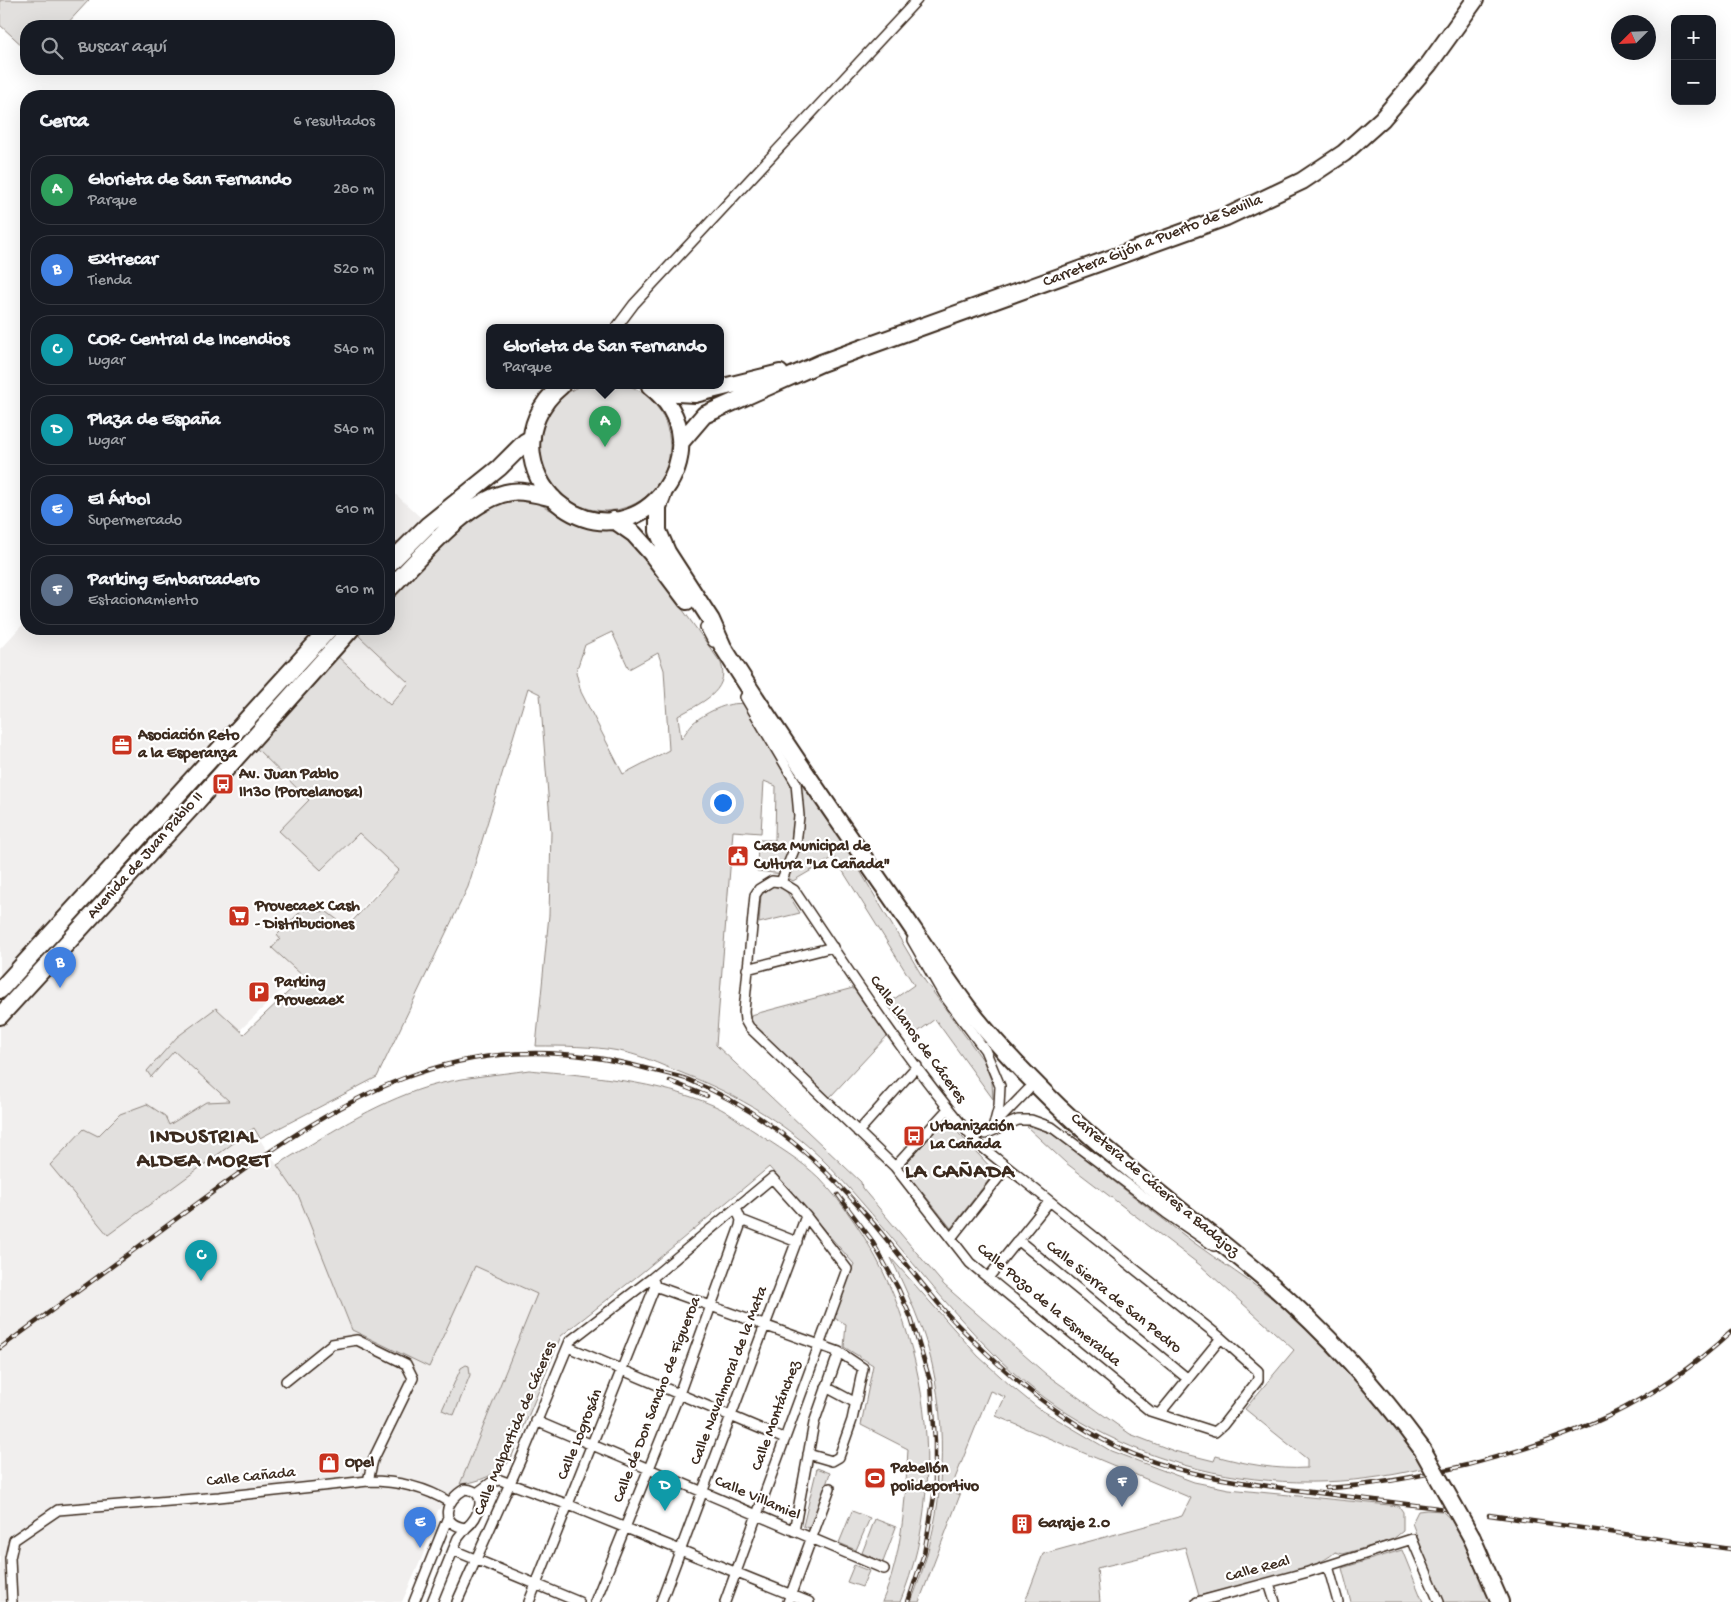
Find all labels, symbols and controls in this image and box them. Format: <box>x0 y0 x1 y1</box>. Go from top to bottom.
north arrow <box>1611 15 1656 60</box>
map controls <box>1671 15 1716 105</box>
button: + <box>1671 15 1716 60</box>
search box <box>20 20 395 75</box>
icon: search <box>38 34 66 62</box>
text: Buscar aquí <box>78 36 167 59</box>
button: − <box>1671 60 1716 105</box>
text: Cerca <box>40 110 88 135</box>
text: 6 resultados <box>293 113 375 132</box>
text: Glorieta de San Fernando <box>88 169 292 192</box>
text: A <box>52 181 62 200</box>
text: 280 m <box>333 181 374 200</box>
street label: Carretera Gijón a Puerto de Sevilla <box>1041 191 1266 293</box>
text: Parque <box>88 192 137 211</box>
text: Extrecar <box>88 249 158 272</box>
text: B <box>53 261 61 280</box>
text: 520 m <box>334 261 374 280</box>
text: Tienda <box>88 272 132 291</box>
popup <box>486 324 724 389</box>
text: COR- Central de Incendios <box>88 329 289 352</box>
text: Glorieta de San Fernando <box>503 336 707 359</box>
text: C <box>53 341 61 360</box>
text: 540 m <box>334 341 374 360</box>
text: Lugar <box>88 352 125 371</box>
text: Parque <box>503 359 552 378</box>
pin: A <box>589 406 621 447</box>
text: Plaza de España <box>88 409 220 432</box>
text: D <box>52 421 62 440</box>
text: 540 m <box>334 421 374 440</box>
text: Lugar <box>88 432 125 451</box>
text: El Árbol <box>88 489 151 512</box>
text: E <box>52 501 62 520</box>
text: 610 m <box>335 501 374 520</box>
text: Supermercado <box>88 512 182 531</box>
text: Parking Embarcadero <box>88 569 260 592</box>
text: F <box>53 581 61 600</box>
text: 610 m <box>335 581 374 600</box>
text: Estacionamiento <box>88 592 199 611</box>
place label: Asociación Reto a la Esperanza <box>137 727 240 764</box>
office icon: Asociación Reto a la Esperanza <box>110 733 134 757</box>
place label: Av. Juan Pablo II130 (Porcelanosa) <box>238 766 363 803</box>
bus stop icon: Av. Juan Pablo II130 (Porcelanosa) <box>211 772 235 796</box>
street label: Avenida de Juan Pablo II <box>84 788 208 924</box>
your location <box>710 790 736 816</box>
place label: Casa Municipal de Cultura "La Cañada" <box>753 838 890 875</box>
public building icon: Casa Municipal de Cultura "La Cañada" <box>726 844 750 868</box>
place label: Provecaex Cash - Distribuciones <box>254 898 360 935</box>
supermarket icon: Provecaex Cash - Distribuciones <box>227 904 251 928</box>
pin: B <box>44 947 76 988</box>
street label: Calle Llanos de Cáceres <box>864 973 970 1108</box>
place label: Parking Provecaex <box>274 974 345 1011</box>
parking icon: Parking Provecaex <box>247 980 271 1004</box>
street label: Carretera de Cáceres a Badajoz <box>1066 1110 1243 1263</box>
place label: Urbanización La Cañada <box>930 1118 1014 1155</box>
bus stop icon: Urbanización La Cañada <box>902 1124 926 1148</box>
district label: INDUSTRIAL ALDEA MORET <box>136 1126 272 1175</box>
district label: LA CAÑADA <box>905 1161 1016 1186</box>
street label: Calle Sierra de San Pedro <box>1041 1237 1185 1359</box>
pin: C <box>185 1240 217 1281</box>
street label: Calle Pozo de la Esmeralda <box>972 1240 1125 1373</box>
street label: Calle Navalmoral de la Mata <box>687 1283 773 1468</box>
street label: Calle de Don Sancho de Figueroa <box>610 1294 706 1506</box>
street label: Calle Malpartida de Cáceres <box>471 1338 562 1519</box>
street label: Calle Montánchez <box>748 1357 806 1474</box>
street label: Calle Logrosán <box>554 1386 608 1483</box>
shop icon: Opel <box>317 1451 341 1475</box>
place label: Opel <box>345 1454 375 1473</box>
place label: Pabellón polideportivo <box>890 1460 980 1497</box>
street label: Calle Cañada <box>206 1464 297 1492</box>
sports icon: Pabellón polideportivo <box>863 1466 887 1490</box>
pin: F <box>1106 1466 1138 1507</box>
pin: D <box>649 1470 681 1511</box>
street label: Calle Villamiel <box>711 1472 803 1526</box>
pin: E <box>404 1507 436 1548</box>
building icon: Garaje 2.0 <box>1010 1512 1034 1536</box>
place label: Garaje 2.0 <box>1038 1515 1110 1534</box>
street label: Calle Real <box>1224 1552 1292 1588</box>

